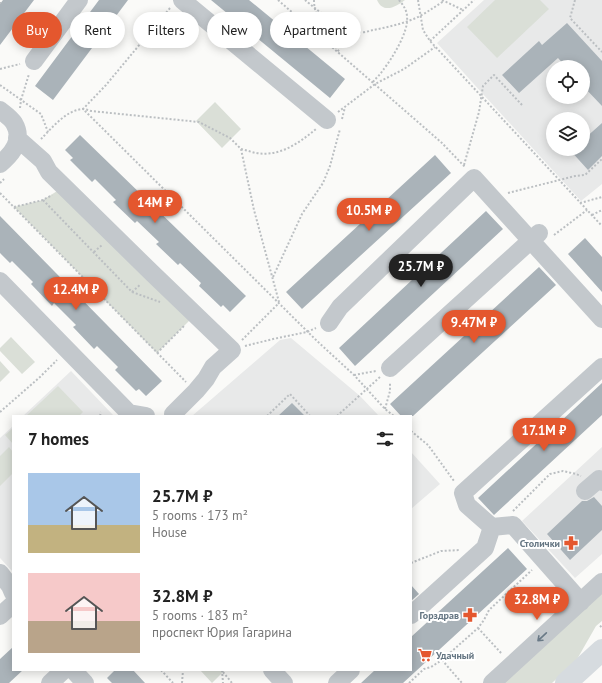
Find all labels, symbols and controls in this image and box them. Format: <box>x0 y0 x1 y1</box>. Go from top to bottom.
chip: Buy <box>12 12 62 48</box>
chip: Rent <box>70 12 125 48</box>
chip: Filters <box>133 12 199 48</box>
chip: New <box>207 12 262 48</box>
chip: Apartment <box>270 12 361 48</box>
map controls <box>546 60 590 156</box>
button: locate <box>546 60 590 104</box>
button: layers <box>546 112 590 156</box>
pin: 14M ₽ <box>127 190 183 224</box>
text: 14M ₽ <box>137 194 173 211</box>
pin: 10.5M ₽ <box>332 198 406 232</box>
text: 10.5M ₽ <box>346 202 392 219</box>
pin: 25.7M ₽ <box>384 254 458 288</box>
text: 25.7M ₽ <box>398 258 444 275</box>
pin: 12.4M ₽ <box>39 277 113 311</box>
text: 12.4M ₽ <box>53 281 99 298</box>
pin: 9.47M ₽ <box>437 310 511 344</box>
text: 9.47M ₽ <box>451 314 497 331</box>
pin: 17.1M ₽ <box>507 418 581 452</box>
text: 17.1M ₽ <box>522 422 566 439</box>
text: 7 homes <box>28 428 89 450</box>
icon: filters <box>374 428 396 450</box>
text: 25.7M ₽ <box>152 485 213 507</box>
icon: home <box>60 489 108 537</box>
text: 5 rooms · 173 m² <box>152 507 248 524</box>
text: House <box>152 524 187 541</box>
pharmacy icon: Столички <box>563 535 579 551</box>
place label: Столички <box>520 537 560 550</box>
text: 32.8M ₽ <box>152 585 213 607</box>
pin: 32.8M ₽ <box>500 587 574 621</box>
icon: home <box>60 589 108 637</box>
text: 32.8M ₽ <box>514 591 560 608</box>
text: 5 rooms · 183 m² <box>152 607 248 624</box>
pharmacy icon: Горздрав <box>462 607 478 623</box>
place label: Горздрав <box>419 609 459 622</box>
text: проспект Юрия Гагарина <box>152 624 292 641</box>
one-way arrow <box>537 632 547 642</box>
supermarket icon: Удачный <box>417 647 433 663</box>
place label: Удачный <box>435 649 474 662</box>

